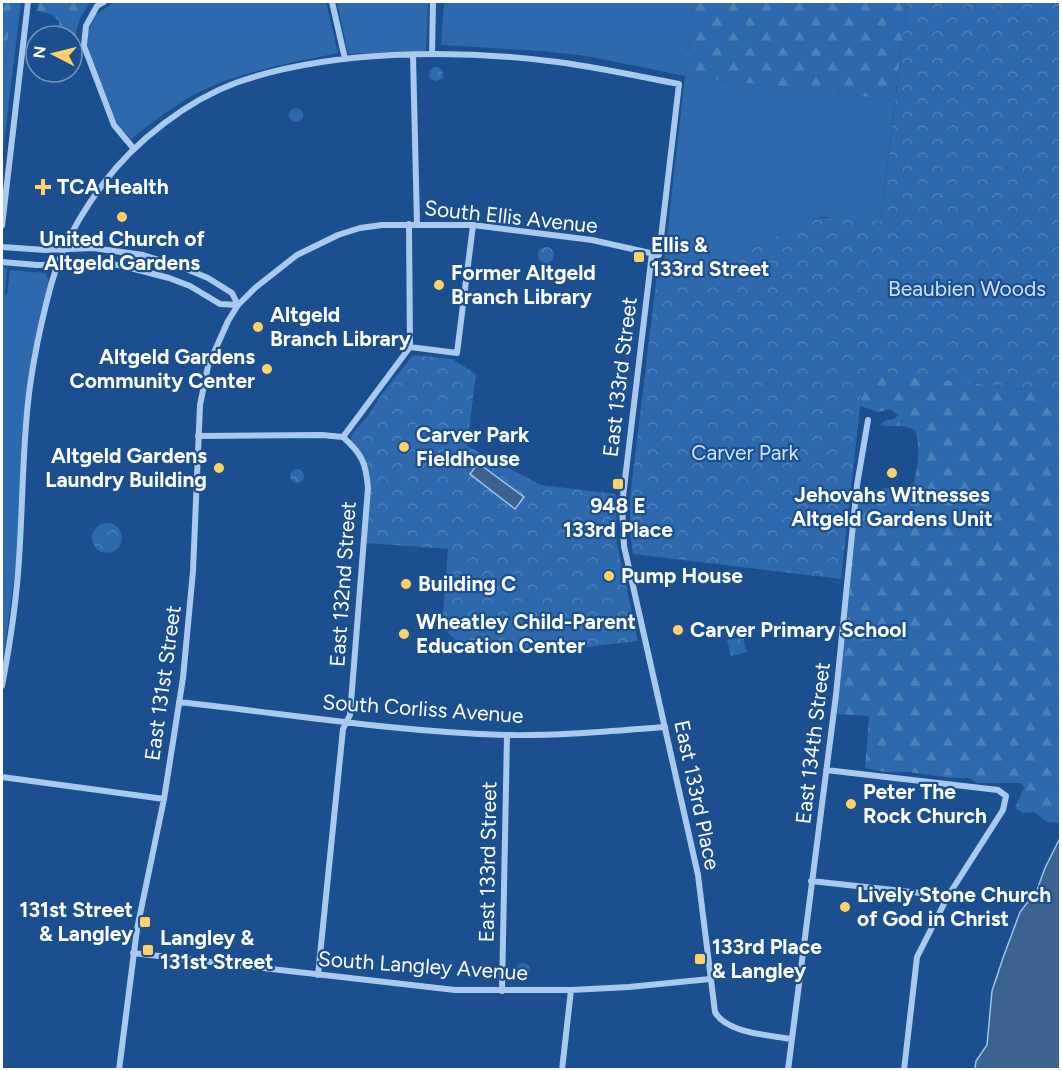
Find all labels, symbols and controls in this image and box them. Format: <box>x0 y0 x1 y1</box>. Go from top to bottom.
north arrow <box>24 24 84 84</box>
text: N <box>29 45 50 60</box>
place label: TCA Health <box>57 174 169 199</box>
marker: TCA Health <box>34 178 52 196</box>
street label: South Ellis Avenue <box>423 195 599 238</box>
marker: United Church of Altgeld Gardens <box>115 210 129 224</box>
place label: United Church of Altgeld Gardens <box>39 226 206 275</box>
place label: Ellis & 133rd Street <box>651 232 770 281</box>
marker: Ellis & 133rd Street <box>632 250 646 264</box>
place label: Former Altgeld Branch Library <box>451 260 596 309</box>
park label: Beaubien Woods <box>888 276 1046 301</box>
marker: Former Altgeld Branch Library <box>432 278 446 292</box>
street label: East 133rd Street <box>597 295 642 458</box>
place label: Altgeld Branch Library <box>270 302 412 351</box>
marker: Altgeld Branch Library <box>251 320 265 334</box>
place label: Altgeld Gardens Community Center <box>69 344 255 393</box>
marker: Altgeld Gardens Community Center <box>260 362 274 376</box>
place label: Carver Park Fieldhouse <box>416 422 530 471</box>
marker: Carver Park Fieldhouse <box>397 440 411 454</box>
park label: Carver Park <box>691 440 799 465</box>
place label: Altgeld Gardens Laundry Building <box>45 443 207 492</box>
marker: Altgeld Gardens Laundry Building <box>212 461 226 475</box>
marker: Jehovahs Witnesses Altgeld Gardens Unit <box>885 466 899 480</box>
marker: 948 E 133rd Place <box>611 477 625 491</box>
place label: Jehovahs Witnesses Altgeld Gardens Unit <box>791 482 993 531</box>
place label: 948 E 133rd Place <box>563 493 673 542</box>
street label: East 132nd Street <box>324 500 361 668</box>
place label: Pump House <box>621 563 743 588</box>
marker: Pump House <box>602 569 616 583</box>
place label: Building C <box>418 571 516 596</box>
marker: Building C <box>399 577 413 591</box>
street label: East 131st Street <box>139 604 186 762</box>
place label: Wheatley Child-Parent Education Center <box>416 609 636 658</box>
place label: Carver Primary School <box>690 617 907 642</box>
marker: Carver Primary School <box>671 623 685 637</box>
marker: Wheatley Child-Parent Education Center <box>397 627 411 641</box>
street label: East 134th Street <box>790 661 835 825</box>
street label: South Corliss Avenue <box>322 689 524 728</box>
street label: East 133rd Place <box>669 718 726 872</box>
place label: Peter The Rock Church <box>863 779 987 828</box>
street label: East 133rd Street <box>474 781 501 943</box>
marker: Peter The Rock Church <box>844 797 858 811</box>
place label: Lively Stone Church of God in Christ <box>857 882 1051 931</box>
place label: 131st Street & Langley <box>20 897 134 946</box>
marker: Lively Stone Church of God in Christ <box>838 900 852 914</box>
marker: 131st Street & Langley <box>138 915 152 929</box>
place label: Langley & 131st Street <box>160 925 273 974</box>
place label: 133rd Place & Langley <box>712 934 822 983</box>
marker: Langley & 131st Street <box>141 943 155 957</box>
street label: South Langley Avenue <box>317 946 529 985</box>
marker: 133rd Place & Langley <box>693 952 707 966</box>

